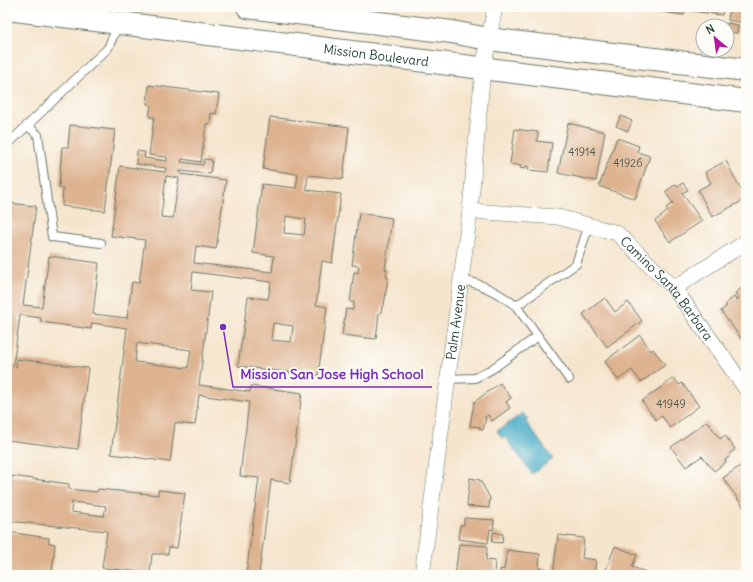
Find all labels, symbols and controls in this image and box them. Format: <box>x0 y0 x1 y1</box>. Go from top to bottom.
north arrow <box>695 18 735 58</box>
text: N <box>703 21 717 37</box>
street label: Mission Boulevard <box>322 40 430 70</box>
house number: 41914 <box>568 145 596 159</box>
house number: 41926 <box>613 156 643 170</box>
street label: Camino Santa Barbara <box>616 233 717 344</box>
street label: Palm Avenue <box>442 283 469 361</box>
callout: Mission San Jose High School <box>233 361 432 387</box>
text: Mission San Jose High School <box>240 365 424 383</box>
house number: 41949 <box>656 397 686 411</box>

